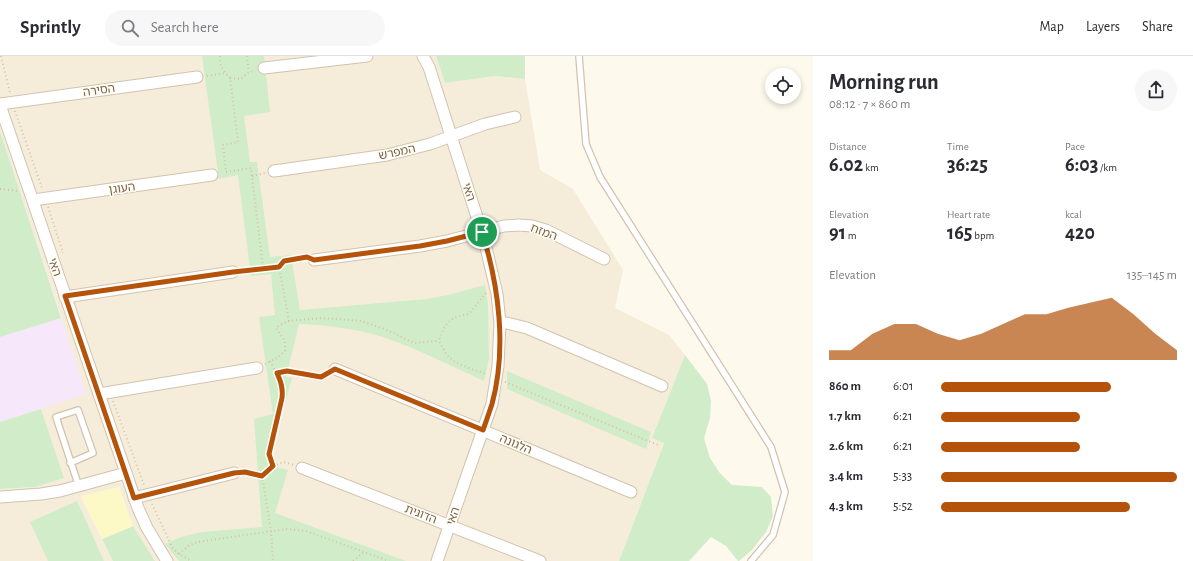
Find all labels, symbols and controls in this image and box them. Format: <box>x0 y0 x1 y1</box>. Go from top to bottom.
search box <box>105 10 385 46</box>
icon: search <box>119 17 141 39</box>
text: Sprintly <box>20 18 81 37</box>
text: Search here <box>151 20 219 35</box>
text: Map <box>1039 20 1064 34</box>
text: Layers <box>1086 20 1120 34</box>
text: Share <box>1142 20 1173 34</box>
map controls <box>765 68 801 104</box>
button: locate <box>765 68 801 104</box>
button: share <box>1135 69 1177 111</box>
text: Morning run <box>829 71 939 93</box>
street label: הסירה <box>82 82 116 98</box>
text: 08:12 · 7 × 860 m <box>829 98 910 111</box>
text: Distance <box>829 141 866 152</box>
text: Time <box>947 141 969 152</box>
text: Pace <box>1065 141 1085 152</box>
street label: המפרש <box>377 142 417 162</box>
text: 6.02 <box>829 155 863 175</box>
text: 36:25 <box>947 155 988 175</box>
text: 6:03 <box>1065 155 1098 175</box>
text: km <box>863 162 879 173</box>
text: /km <box>1098 162 1117 173</box>
street label: העוגן <box>108 180 136 196</box>
street label: האי <box>460 181 478 203</box>
text: Elevation <box>829 209 869 220</box>
text: Heart rate <box>947 209 990 220</box>
text: kcal <box>1065 209 1082 220</box>
pin <box>465 215 499 249</box>
icon: arrive <box>471 221 493 243</box>
street label: המזח <box>529 222 559 242</box>
text: 91 <box>829 223 846 243</box>
text: 165 <box>947 223 973 243</box>
text: 420 <box>1065 223 1095 243</box>
text: m <box>846 230 857 241</box>
text: bpm <box>973 230 994 241</box>
street label: האי <box>46 256 64 278</box>
text: Elevation <box>829 269 876 282</box>
text: 135–145 m <box>1127 269 1177 282</box>
text: 860 m <box>829 380 861 393</box>
text: 6:01 <box>893 380 913 393</box>
text: 1.7 km <box>829 410 861 423</box>
text: 6:21 <box>893 410 912 423</box>
street label: הלגונה <box>498 432 534 456</box>
text: 2.6 km <box>829 440 863 453</box>
text: 6:21 <box>893 440 912 453</box>
text: 3.4 km <box>829 470 863 483</box>
text: 5:33 <box>893 470 912 483</box>
text: 4.3 km <box>829 500 863 513</box>
text: 5:52 <box>893 500 913 513</box>
street label: הדוגית <box>403 502 439 526</box>
street label: האי <box>444 505 462 527</box>

